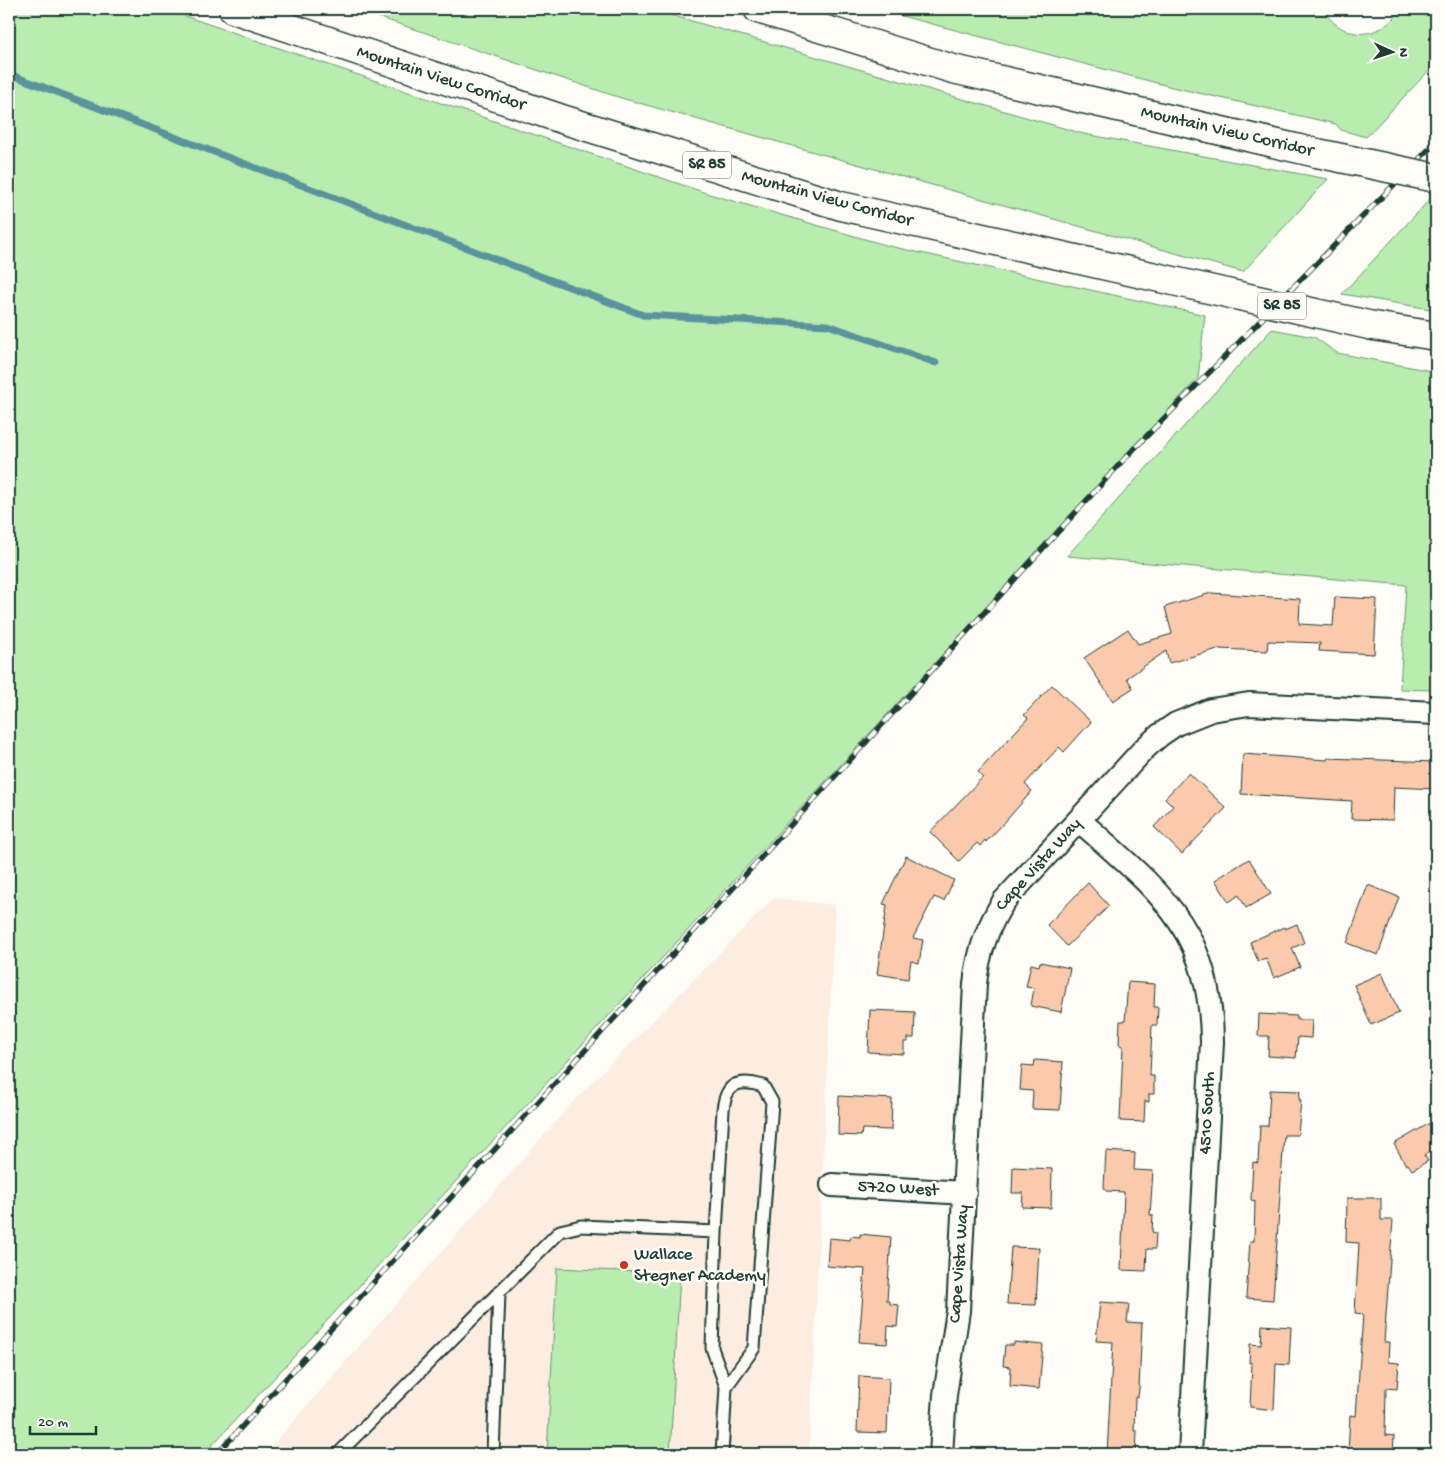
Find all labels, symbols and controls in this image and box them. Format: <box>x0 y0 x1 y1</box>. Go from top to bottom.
north arrow <box>1368 28 1418 78</box>
street label: Mountain View Corridor <box>354 42 530 117</box>
text: N <box>1394 48 1411 58</box>
street label: Mountain View Corridor <box>1139 102 1317 162</box>
road number: SR 85 <box>683 152 731 178</box>
street label: Mountain View Corridor <box>739 166 916 232</box>
road number: SR 85 <box>1258 292 1306 320</box>
street label: Cape Vista Way <box>992 814 1087 916</box>
street label: 4510 South <box>1195 1071 1221 1155</box>
street label: 5720 West <box>857 1176 940 1202</box>
street label: Cape Vista Way <box>945 1204 975 1324</box>
place label: Wallace Stegner Academy <box>634 1245 766 1287</box>
marker: Wallace Stegner Academy <box>618 1259 630 1271</box>
scale bar <box>30 1403 96 1435</box>
text: 20 m <box>38 1414 68 1432</box>

